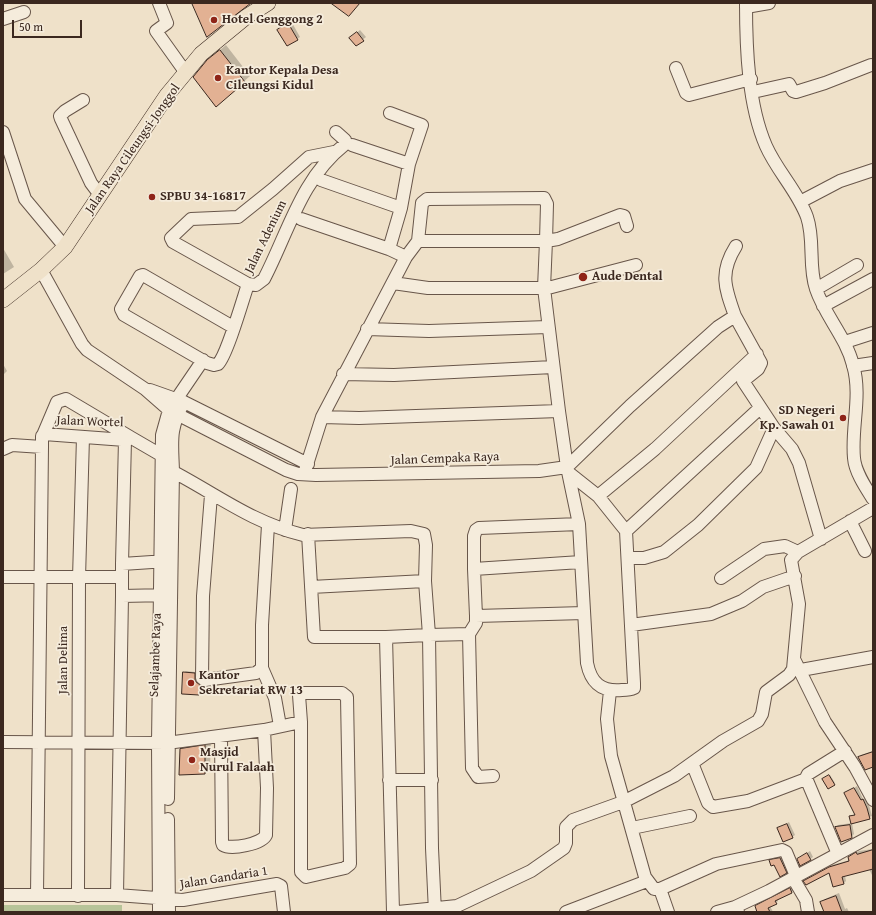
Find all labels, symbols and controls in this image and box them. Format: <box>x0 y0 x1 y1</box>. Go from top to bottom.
scale bar <box>14 12 84 38</box>
place label: Hotel Genggong 2 <box>222 12 323 28</box>
marker: Hotel Genggong 2 <box>209 15 219 25</box>
text: 50 m <box>19 18 43 35</box>
place label: Kantor Kepala Desa Cileungsi Kidul <box>226 63 339 94</box>
marker: Kantor Kepala Desa Cileungsi Kidul <box>213 73 223 83</box>
street label: Jalan Raya Cileungsi-Jonggol <box>82 81 184 217</box>
place label: SPBU 34-16817 <box>160 189 246 205</box>
marker: SPBU 34-16817 <box>147 192 157 202</box>
street label: Jalan Adenium <box>242 198 290 276</box>
place label: Aude Dental <box>592 269 663 285</box>
marker: Aude Dental <box>577 271 589 283</box>
place label: SD Negeri Kp. Sawah 01 <box>760 403 835 434</box>
street label: Jalan Wortel <box>56 413 124 431</box>
marker: SD Negeri Kp. Sawah 01 <box>838 413 848 423</box>
street label: Jalan Cempaka Raya <box>390 449 500 469</box>
street label: Selajambe Raya <box>147 613 165 697</box>
street label: Jalan Delima <box>56 626 72 694</box>
place label: Kantor Sekretariat RW 13 <box>199 668 303 699</box>
marker: Kantor Sekretariat RW 13 <box>186 678 196 688</box>
place label: Masjid Nurul Falaah <box>200 745 274 776</box>
marker: Masjid Nurul Falaah <box>187 755 197 765</box>
street label: Jalan Gandaria 1 <box>179 863 269 893</box>

